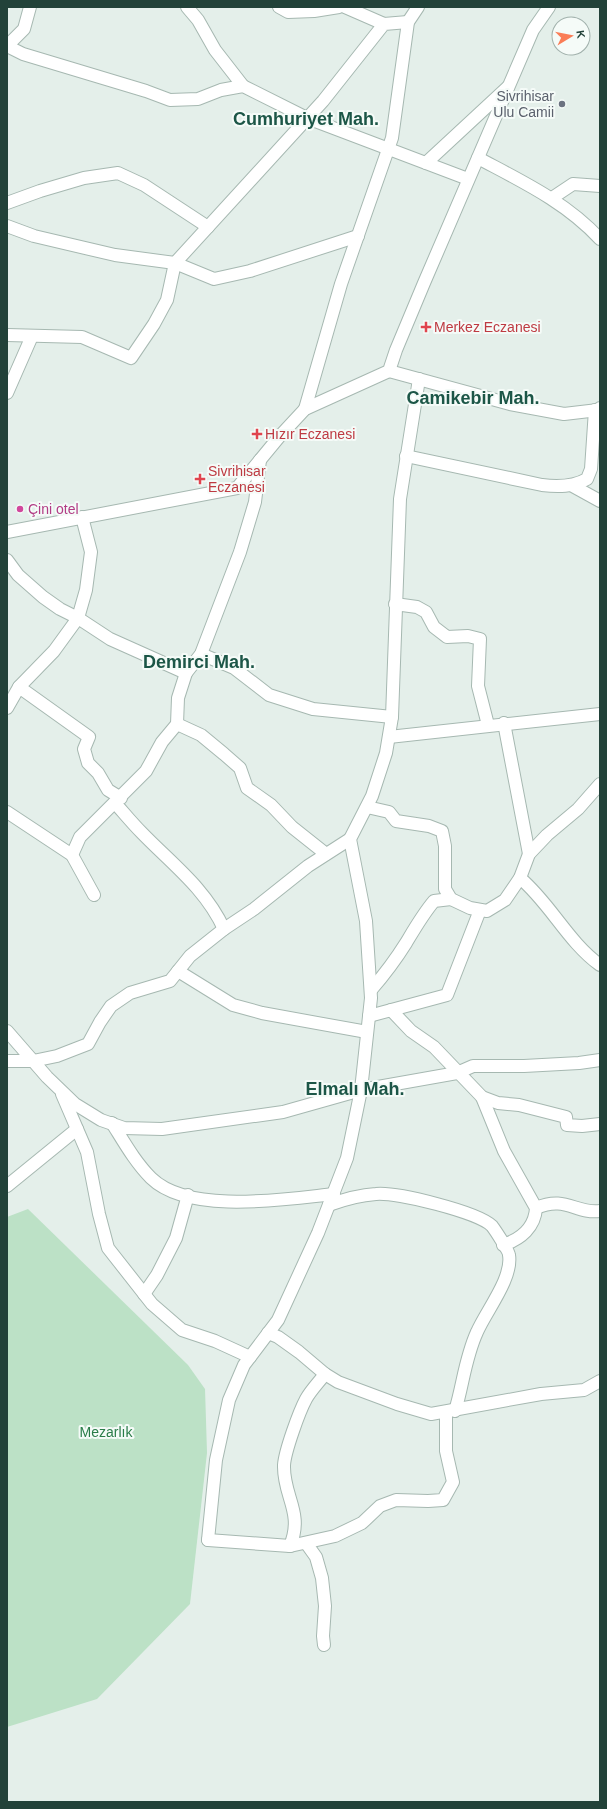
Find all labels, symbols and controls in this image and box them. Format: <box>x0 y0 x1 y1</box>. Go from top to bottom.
north arrow <box>551 16 591 56</box>
text: K <box>574 29 587 39</box>
place label: Sivrihisar Ulu Camii <box>493 88 554 120</box>
marker: Sivrihisar Ulu Camii <box>557 99 567 109</box>
district label: Cumhuriyet Mah. <box>233 109 379 129</box>
place label: Merkez Eczanesi <box>434 319 541 335</box>
marker: Merkez Eczanesi <box>421 322 431 332</box>
district label: Camikebir Mah. <box>406 388 540 408</box>
place label: Hızır Eczanesi <box>265 426 355 442</box>
marker: Hızır Eczanesi <box>252 429 262 439</box>
place label: Sivrihisar Eczanesi <box>208 463 266 495</box>
marker: Sivrihisar Eczanesi <box>195 474 205 484</box>
place label: Çini otel <box>28 501 79 517</box>
marker: Çini otel <box>15 504 25 514</box>
district label: Demirci Mah. <box>143 652 255 672</box>
district label: Elmalı Mah. <box>305 1079 405 1099</box>
park label: Mezarlık <box>80 1424 133 1440</box>

